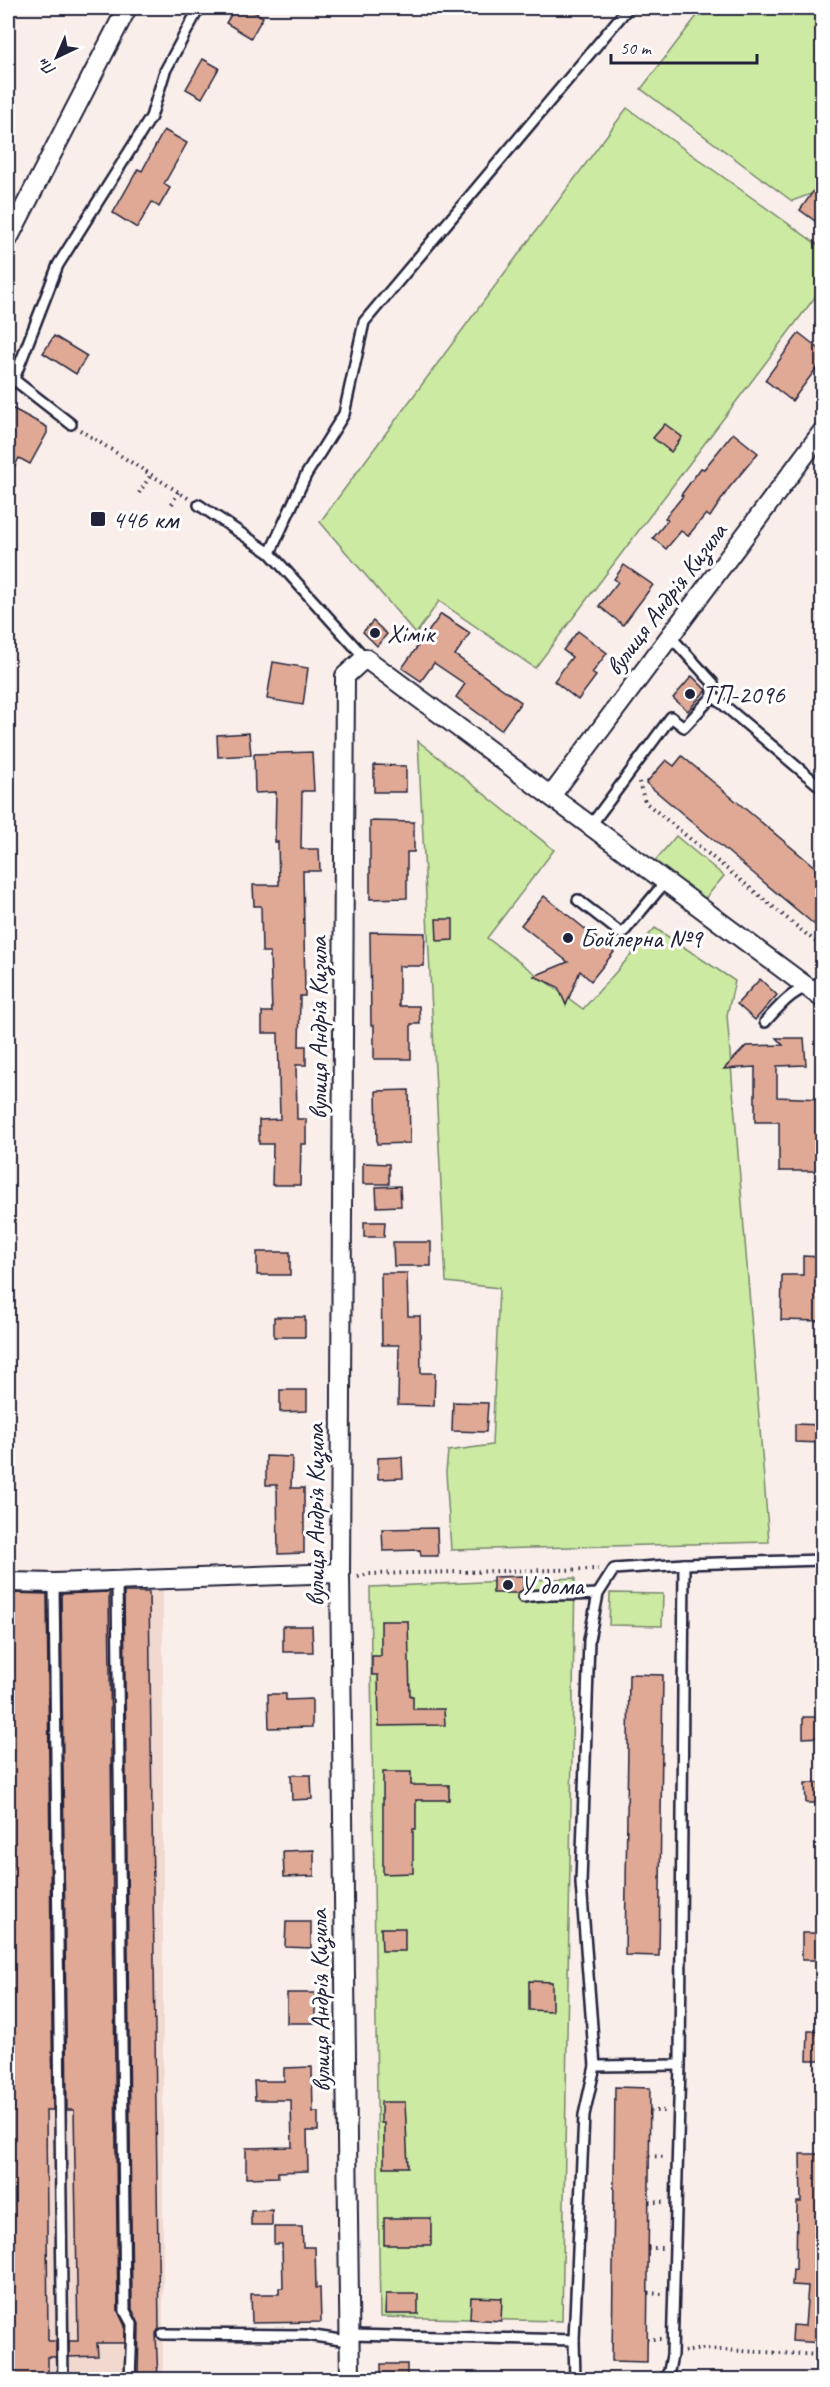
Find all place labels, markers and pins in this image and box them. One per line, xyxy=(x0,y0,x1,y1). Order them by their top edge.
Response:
place label: 446 км xyxy=(112,503,180,536)
marker: 446 км xyxy=(89,510,107,528)
place label: Хімік xyxy=(387,617,436,650)
marker: Хімік xyxy=(368,626,382,640)
place label: ТП-2096 xyxy=(702,678,786,711)
marker: ТП-2096 xyxy=(683,687,697,701)
place label: Бойлерна №9 xyxy=(580,922,704,955)
marker: Бойлерна №9 xyxy=(561,931,575,945)
place label: У дома xyxy=(520,1569,585,1602)
marker: У дома xyxy=(501,1578,515,1592)

